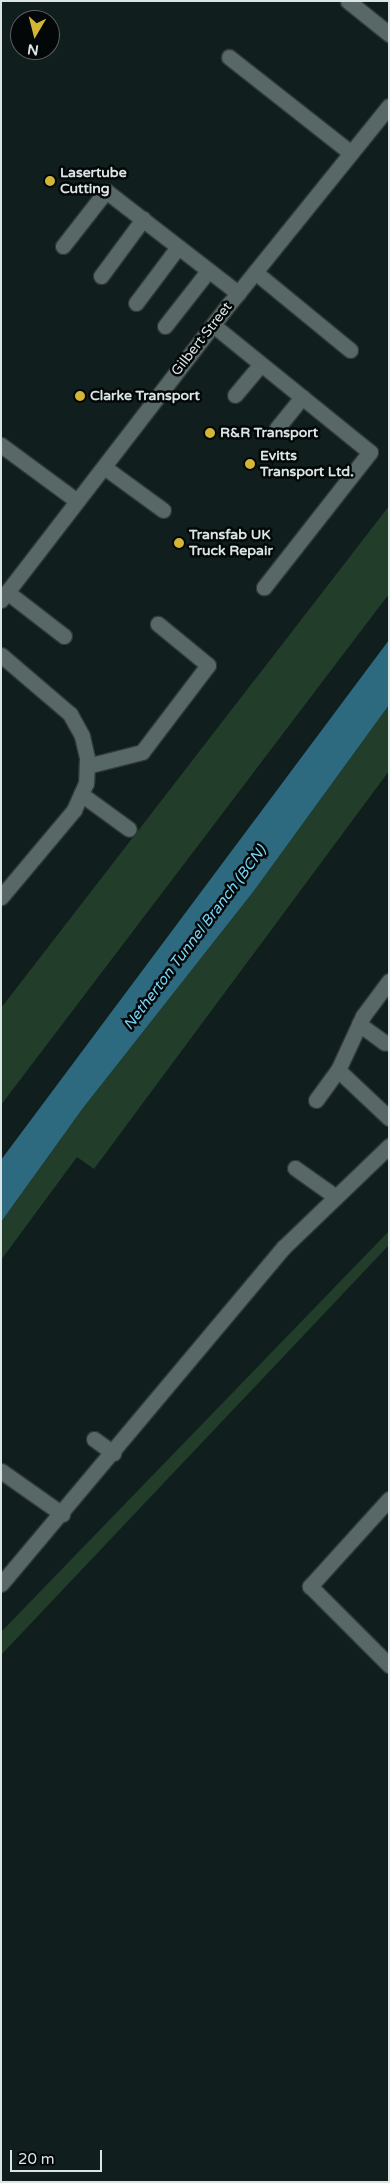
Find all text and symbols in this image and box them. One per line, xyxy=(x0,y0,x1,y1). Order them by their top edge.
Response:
north arrow xyxy=(10,10,60,60)
text: N xyxy=(26,40,40,59)
place label: Lasertube Cutting xyxy=(60,165,127,198)
marker: Lasertube Cutting xyxy=(44,175,56,187)
street label: Gilbert Street xyxy=(168,299,236,379)
place label: Clarke Transport xyxy=(90,388,200,404)
marker: Clarke Transport xyxy=(74,390,86,402)
place label: R&R Transport xyxy=(220,425,318,441)
marker: R&R Transport xyxy=(204,427,216,439)
place label: Evitts Transport Ltd. xyxy=(260,448,354,481)
marker: Evitts Transport Ltd. xyxy=(244,458,256,470)
place label: Transfab UK Truck Repair xyxy=(189,527,273,560)
marker: Transfab UK Truck Repair xyxy=(173,537,185,549)
water label: Netherton Tunnel Branch (BCN) xyxy=(120,842,270,1034)
scale bar xyxy=(12,2140,105,2172)
text: 20 m xyxy=(18,2150,55,2168)

